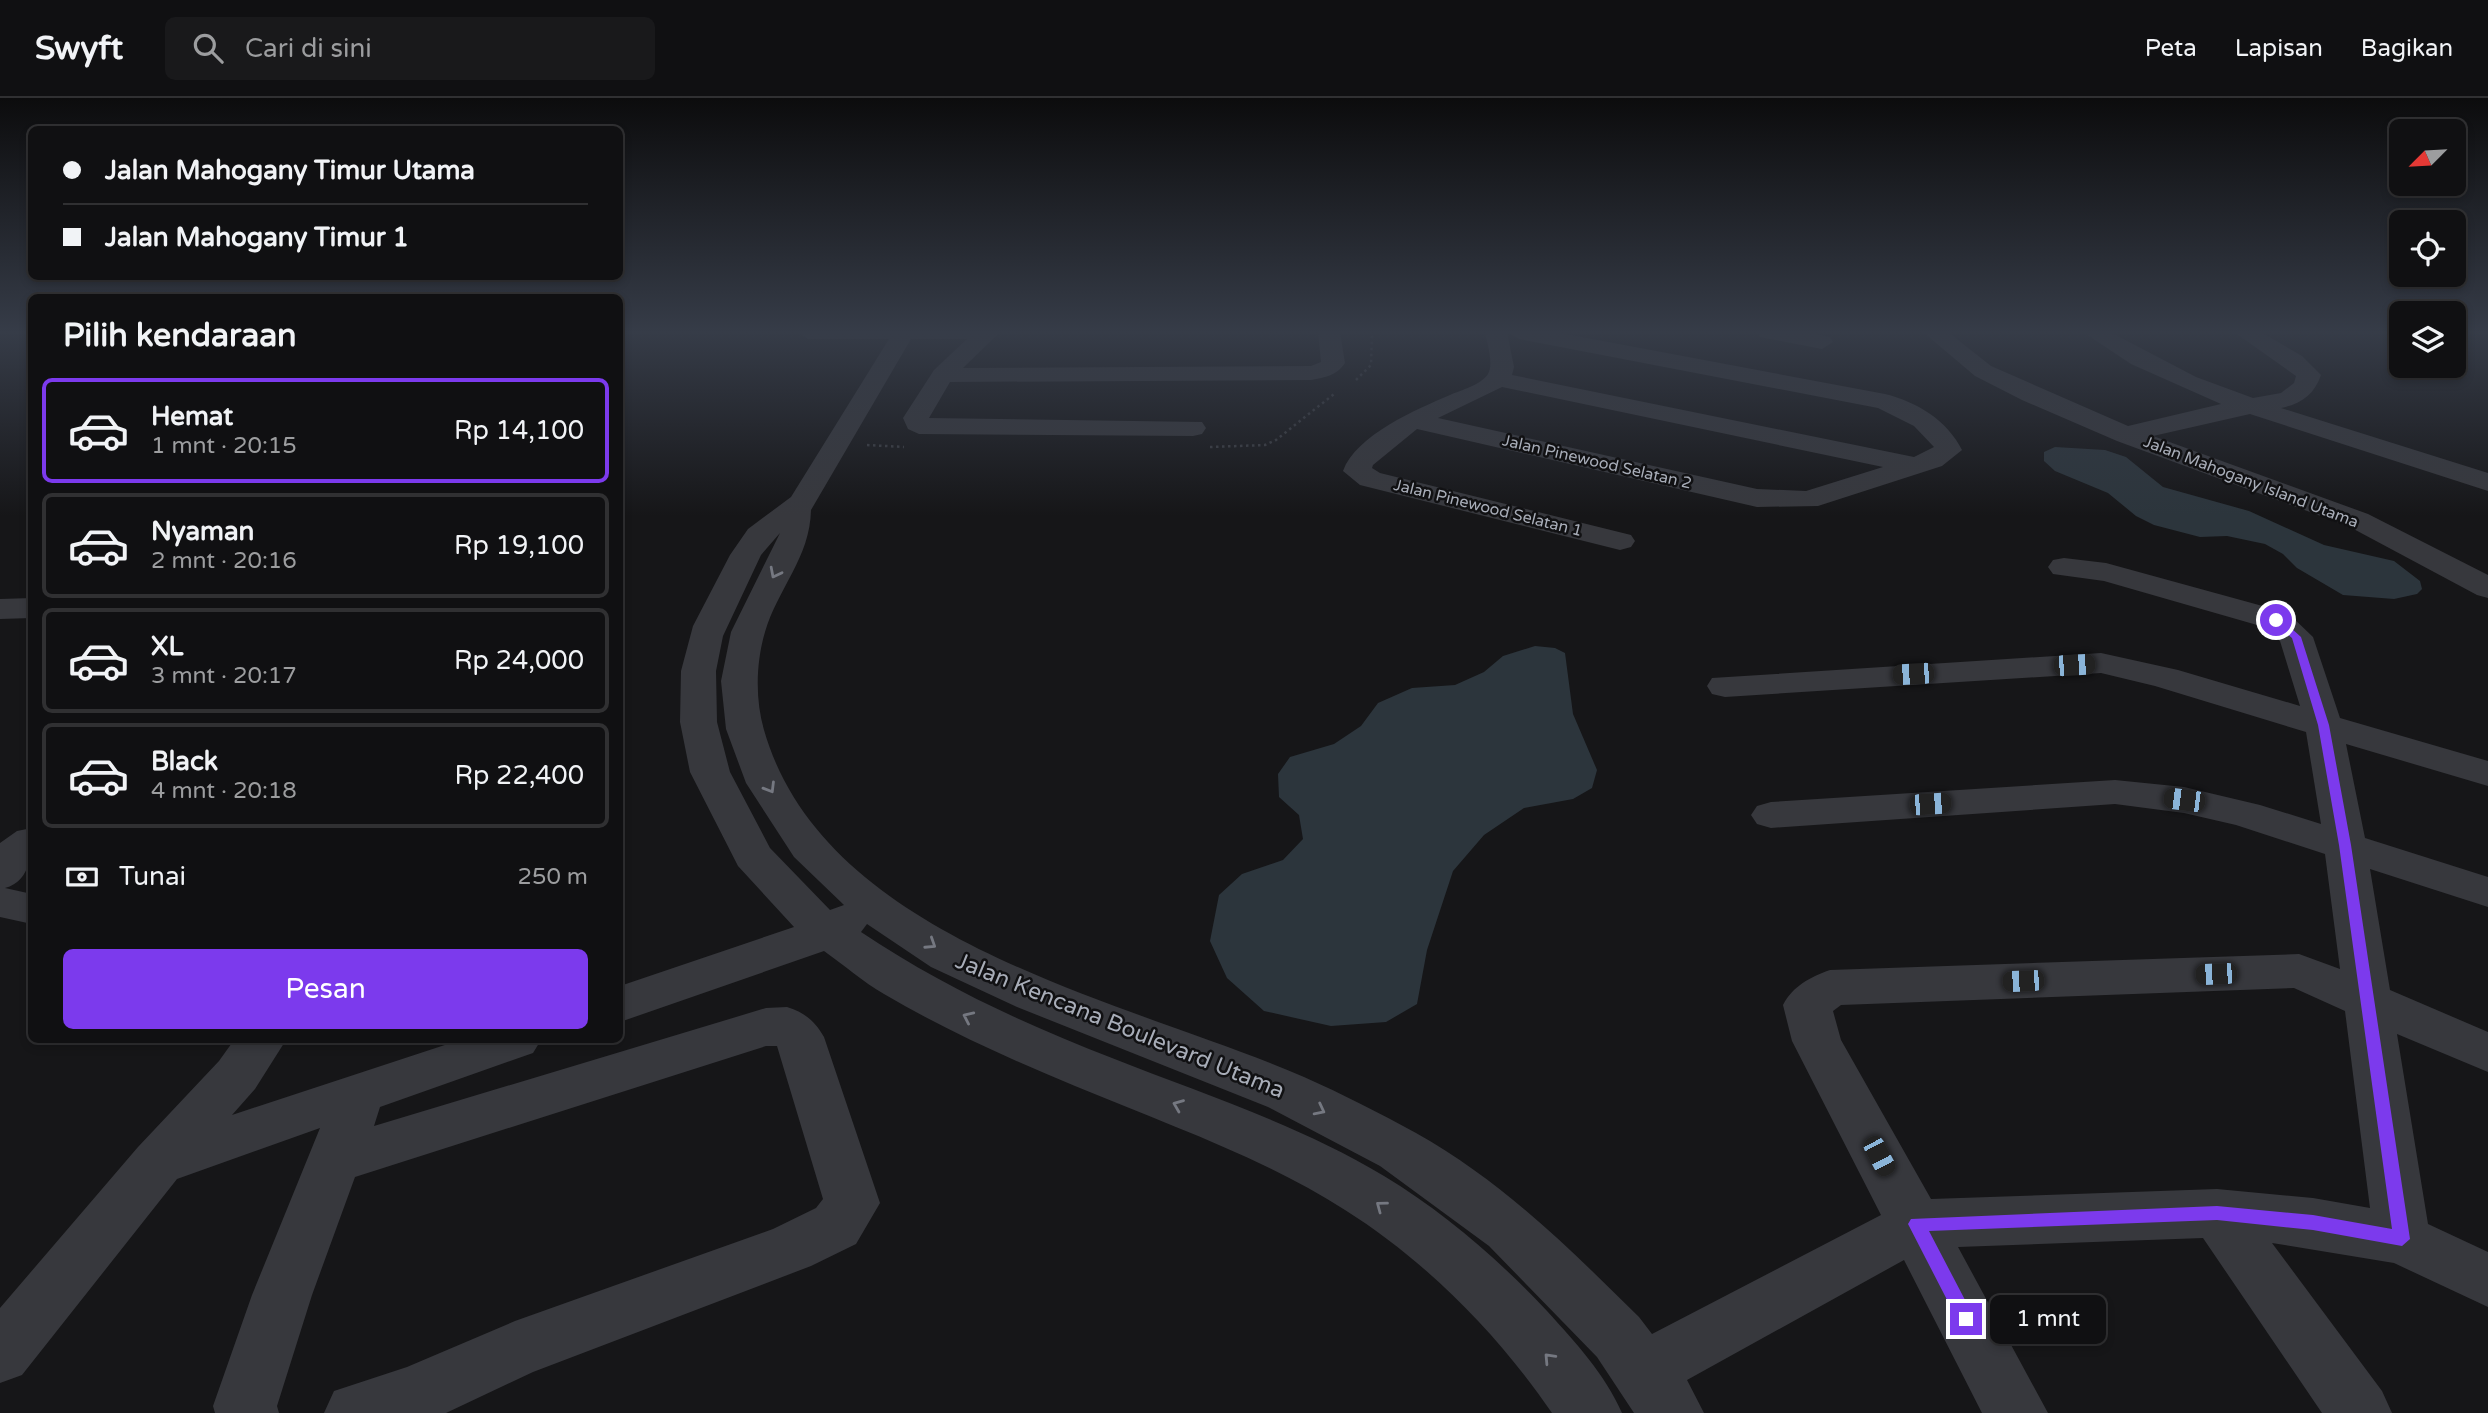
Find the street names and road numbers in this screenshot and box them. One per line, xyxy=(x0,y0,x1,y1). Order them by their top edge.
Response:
street label: Jalan Pinewood Selatan 2 xyxy=(1500,430,1694,494)
street label: Jalan Mahogany Island Utama xyxy=(2141,432,2361,532)
street label: Jalan Pinewood Selatan 1 xyxy=(1392,475,1584,541)
street label: Jalan Kencana Boulevard Utama xyxy=(951,947,1289,1105)

